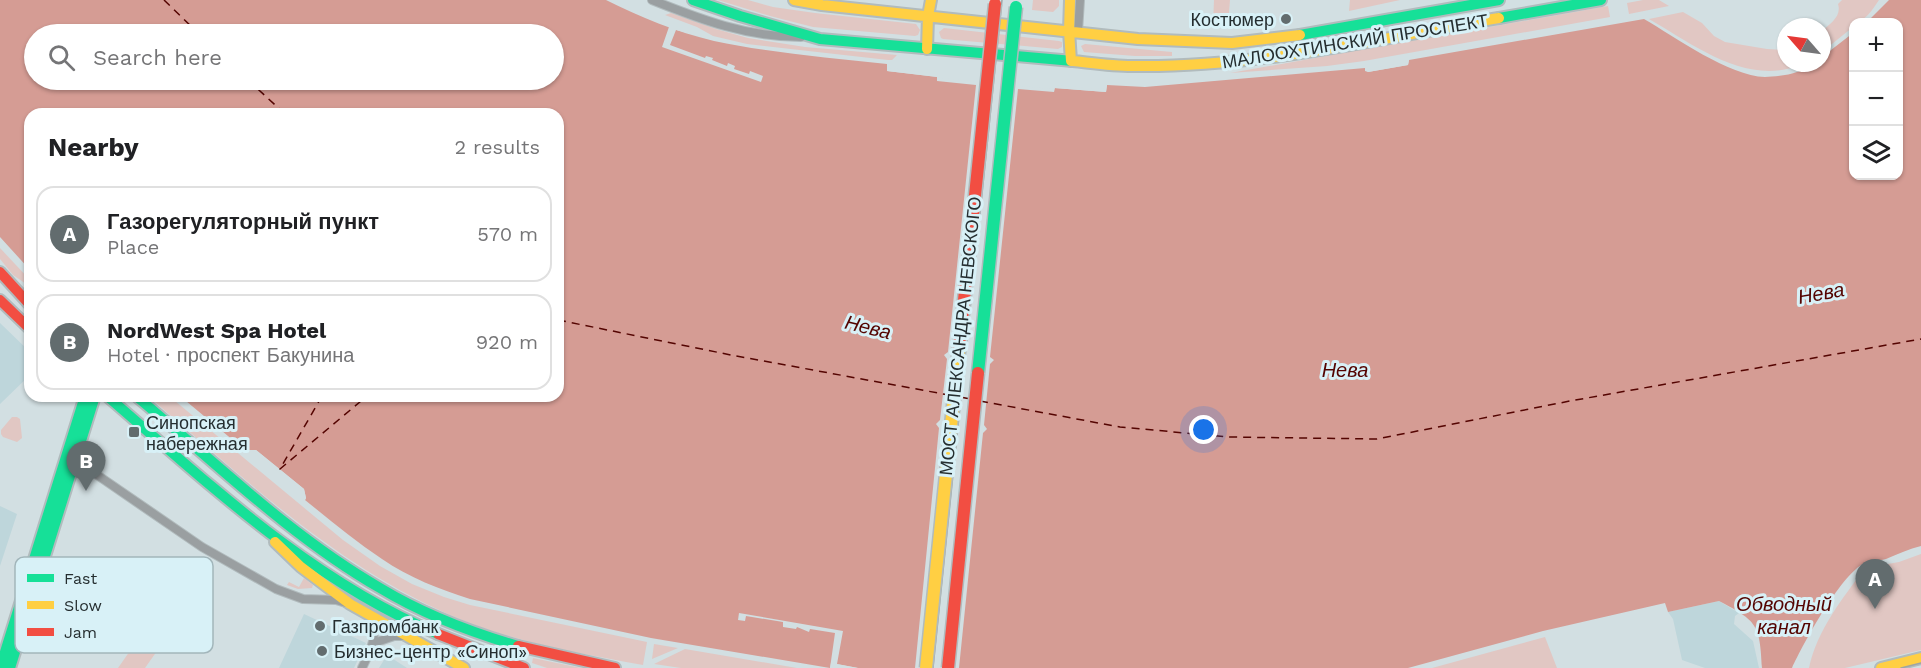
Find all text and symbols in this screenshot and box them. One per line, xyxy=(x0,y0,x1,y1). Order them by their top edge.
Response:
place label: Костюмер xyxy=(1191,9,1274,30)
street label: МАЛООХТИНСКИЙ ПРОСПЕКТ xyxy=(1221,10,1489,72)
marker: Костюмер xyxy=(1279,12,1293,26)
north arrow xyxy=(1777,18,1831,72)
map controls xyxy=(1849,18,1903,180)
button: + xyxy=(1849,18,1903,72)
search box xyxy=(24,24,564,90)
icon: search xyxy=(45,41,78,74)
text: Search here xyxy=(93,45,222,70)
button: − xyxy=(1849,72,1903,126)
button: layers xyxy=(1849,126,1903,180)
text: Nearby xyxy=(48,132,139,162)
text: 2 results xyxy=(455,135,540,159)
street label: МОСТ АЛЕКСАНДРА НЕВСКОГО xyxy=(935,196,985,476)
text: Газорегуляторный пункт xyxy=(107,209,379,234)
text: A xyxy=(63,222,76,246)
text: 570 m xyxy=(477,222,538,246)
text: Place xyxy=(107,235,159,259)
water label: Нева xyxy=(1796,277,1846,309)
water label: Нева xyxy=(842,310,894,344)
text: NordWest Spa Hotel xyxy=(107,318,326,343)
text: B xyxy=(63,330,76,354)
text: 920 m xyxy=(476,330,538,354)
text: Hotel · проспект Бакунина xyxy=(107,343,354,367)
water label: Нева xyxy=(1322,358,1368,382)
place label: Синопская набережная xyxy=(146,412,248,454)
your location xyxy=(1189,415,1218,444)
marker: Синопская набережная xyxy=(127,425,141,439)
pin: B xyxy=(66,442,106,491)
legend xyxy=(15,557,213,653)
pin: A xyxy=(1856,560,1894,609)
text: Fast xyxy=(64,569,97,588)
water label: Обводный канал xyxy=(1736,592,1832,639)
text: Slow xyxy=(64,596,102,615)
place label: Газпромбанк xyxy=(332,616,439,637)
marker: Газпромбанк xyxy=(313,619,327,633)
text: Jam xyxy=(64,623,97,642)
place label: Бизнес-центр «Синоп» xyxy=(334,641,527,662)
marker: Бизнес-центр «Синоп» xyxy=(315,644,329,658)

